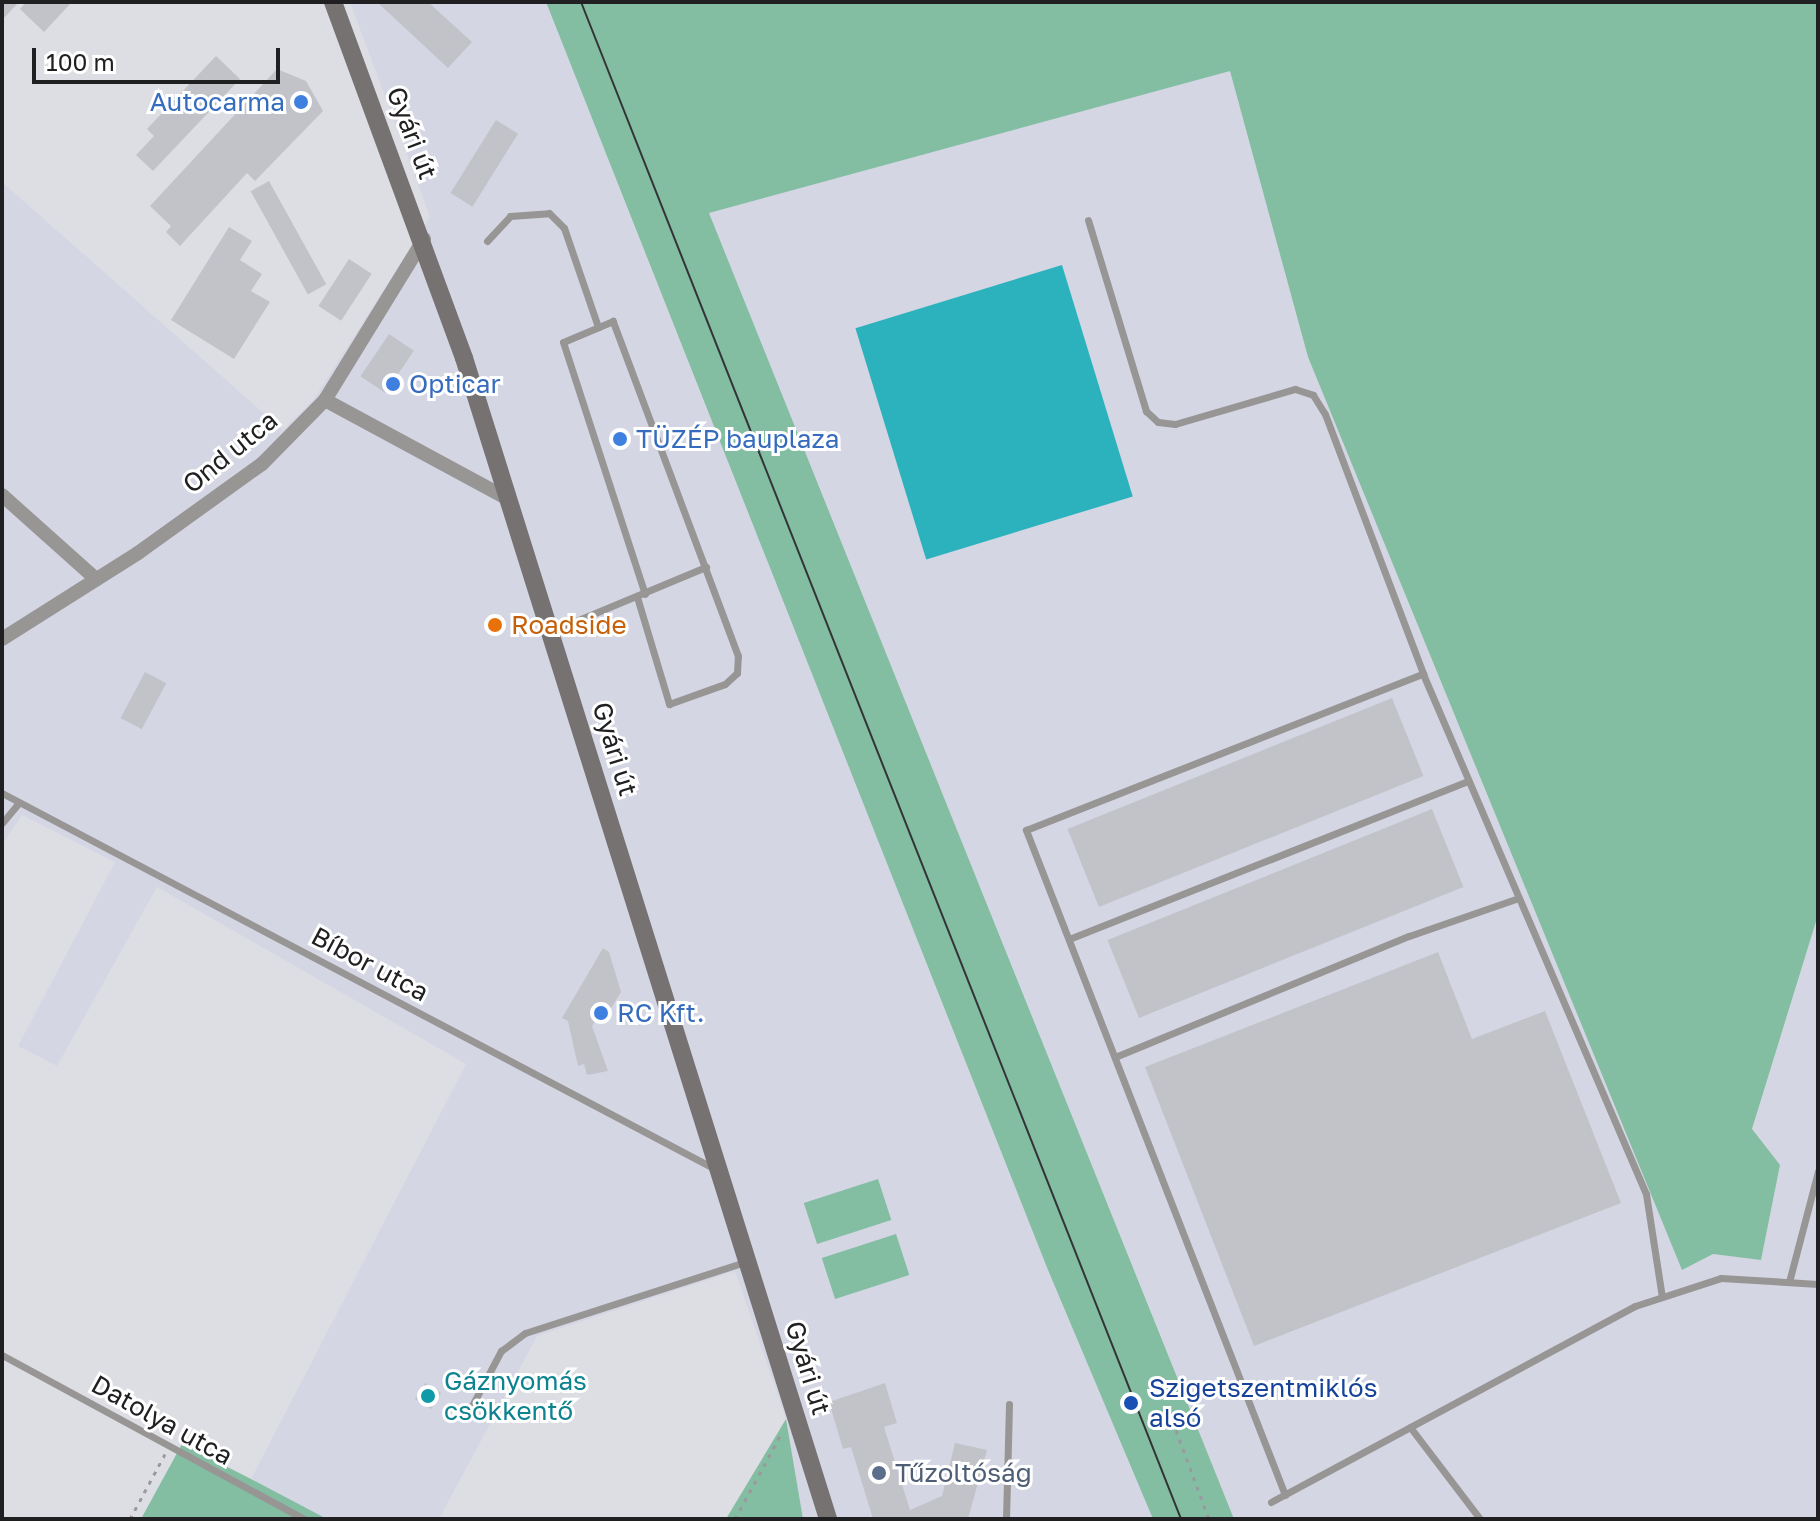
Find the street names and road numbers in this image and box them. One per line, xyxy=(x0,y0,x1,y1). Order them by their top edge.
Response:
street label: Gyári út xyxy=(380,82,444,184)
street label: Ond utca xyxy=(176,404,284,500)
street label: Gyári út xyxy=(586,698,644,800)
street label: Bíbor utca xyxy=(306,920,434,1008)
street label: Gyári út xyxy=(779,1317,837,1419)
street label: Datolya utca xyxy=(86,1368,238,1472)

